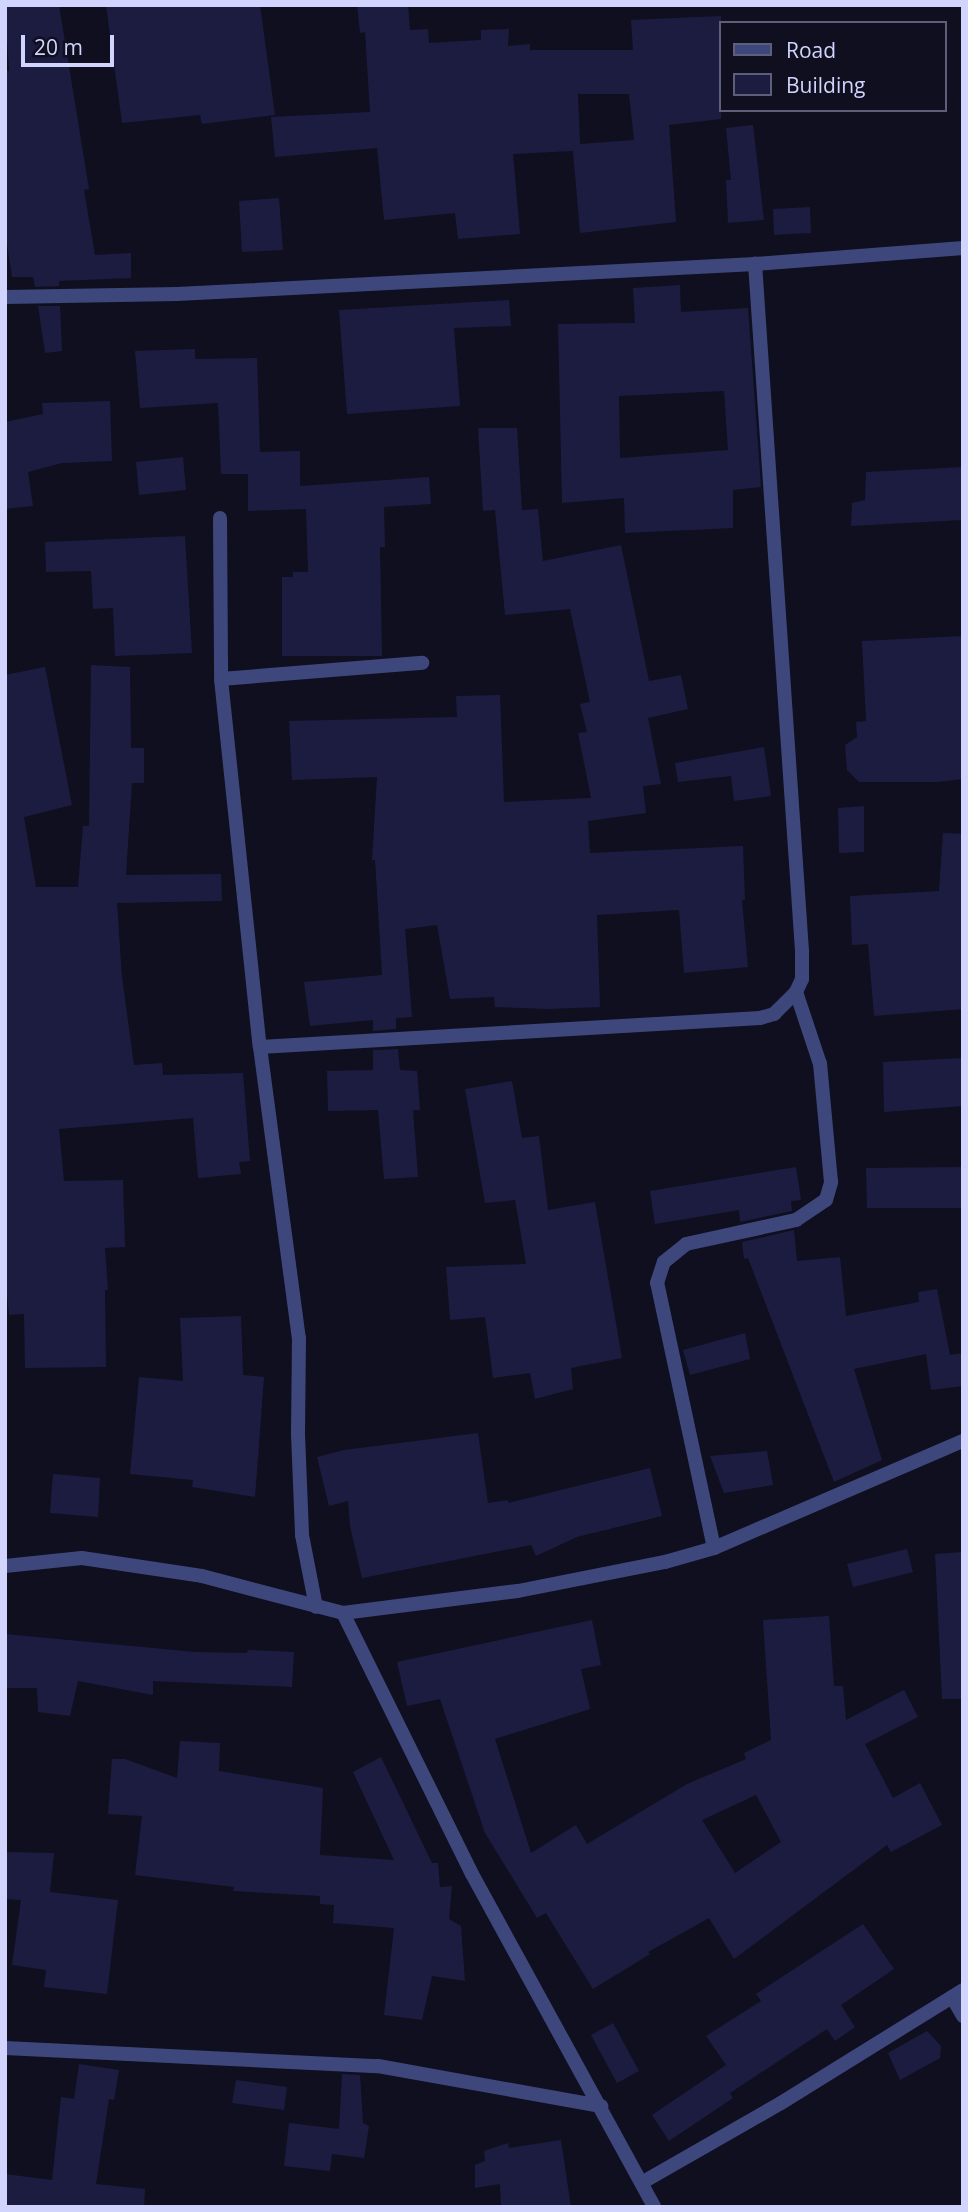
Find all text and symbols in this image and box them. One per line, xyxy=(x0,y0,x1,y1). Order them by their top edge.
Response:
scale bar xyxy=(24,21,117,65)
legend xyxy=(720,21,947,112)
text: 20 m xyxy=(34,33,83,61)
text: Road xyxy=(786,36,836,64)
text: Building xyxy=(786,71,865,99)

